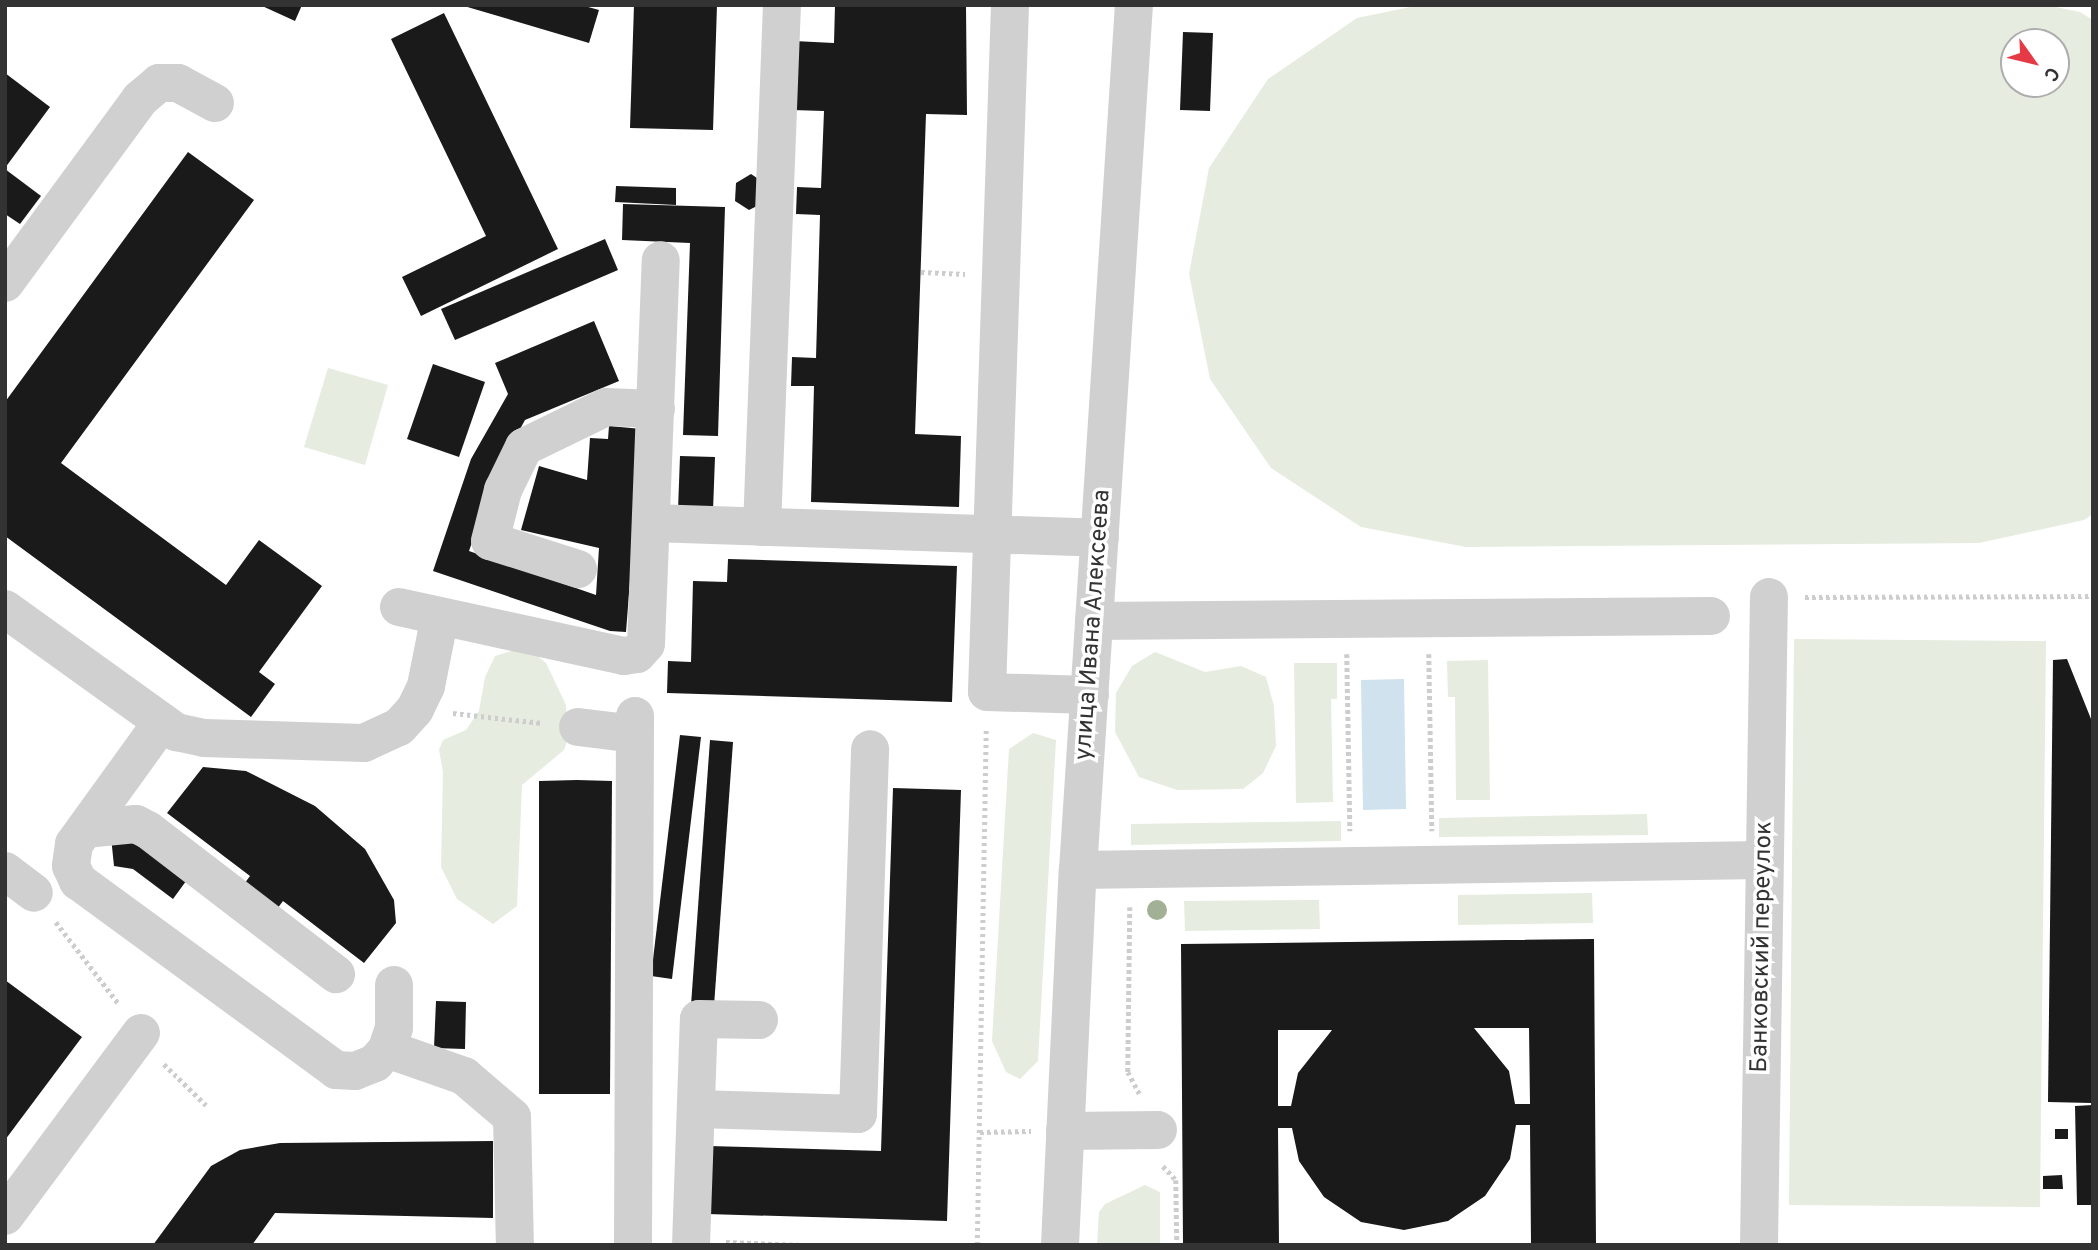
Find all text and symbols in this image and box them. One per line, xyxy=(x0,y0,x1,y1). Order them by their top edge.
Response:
north arrow xyxy=(2000,28,2070,98)
text: С xyxy=(2037,62,2064,85)
street label: улица Ивана Алексеева xyxy=(1070,488,1118,762)
street label: Банковский переулок xyxy=(1746,821,1780,1073)

